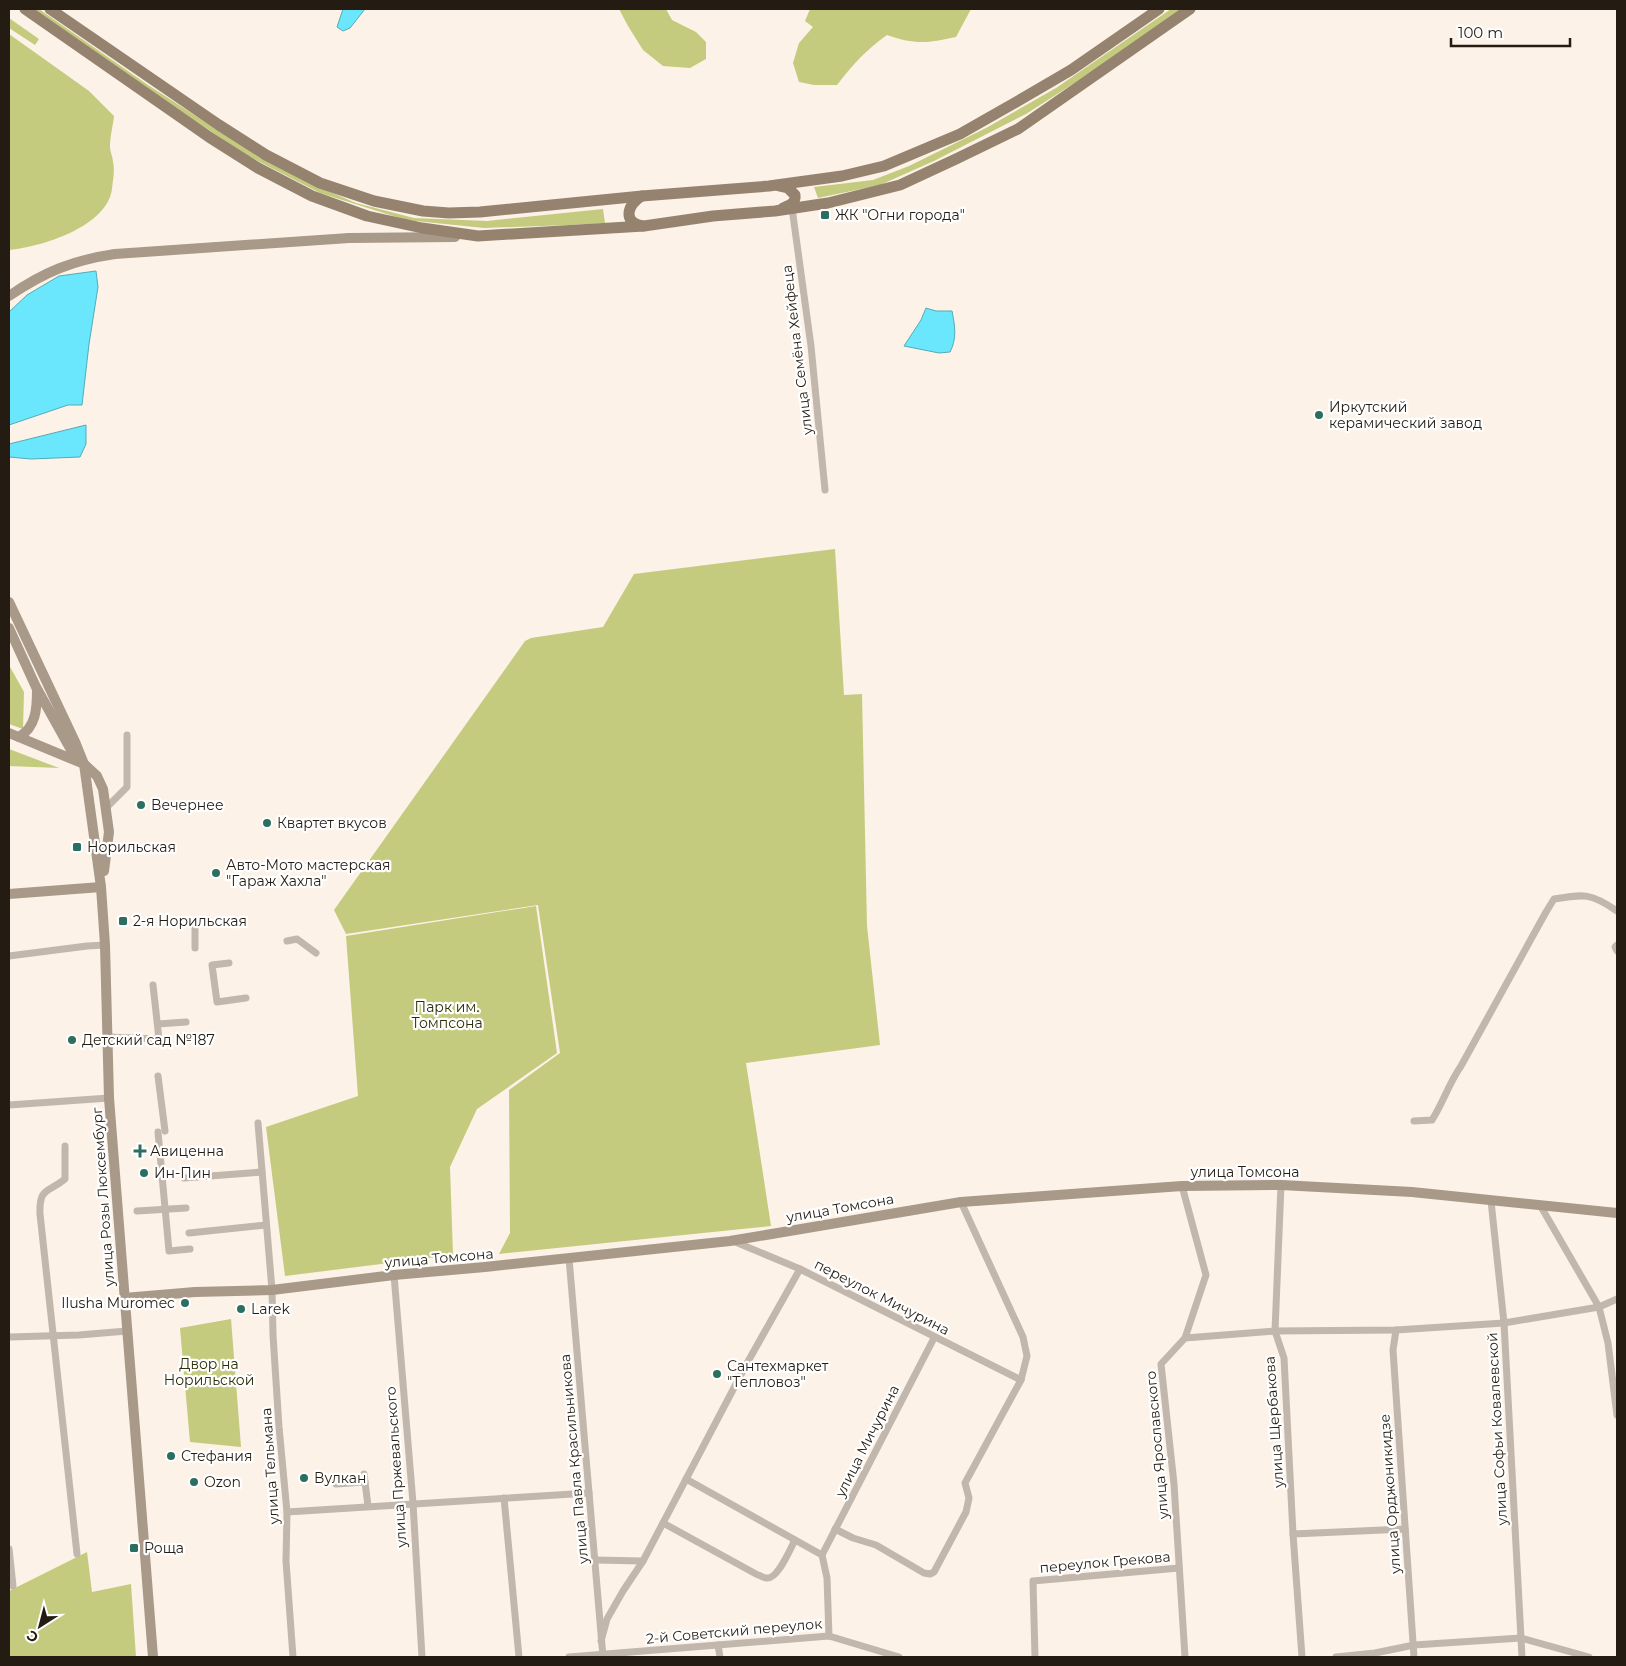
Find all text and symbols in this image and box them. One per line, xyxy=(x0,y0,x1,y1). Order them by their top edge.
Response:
scale bar xyxy=(1451,15,1570,47)
text: 100 m xyxy=(1458,23,1503,42)
place label: ЖК "Огни города" xyxy=(835,206,965,224)
marker: ЖК "Огни города" xyxy=(819,209,831,221)
street label: улица Семёна Хейфеца xyxy=(778,264,816,437)
place label: Иркутский керамический завод xyxy=(1329,398,1482,432)
marker: Иркутский керамический завод xyxy=(1313,409,1325,421)
place label: Вечернее xyxy=(151,796,224,814)
marker: Вечернее xyxy=(135,799,147,811)
place label: Квартет вкусов xyxy=(277,814,387,832)
marker: Квартет вкусов xyxy=(261,817,273,829)
place label: Норильская xyxy=(87,838,176,856)
marker: Норильская xyxy=(71,841,83,853)
place label: Авто-Мото мастерская "Гараж Хахла" xyxy=(226,856,391,890)
marker: Авто-Мото мастерская "Гараж Хахла" xyxy=(210,867,222,879)
place label: 2-я Норильская xyxy=(133,912,247,930)
marker: 2-я Норильская xyxy=(117,915,129,927)
park label: Парк им. Томпсона xyxy=(411,998,483,1032)
place label: Детский сад №187 xyxy=(82,1031,215,1049)
marker: Детский сад №187 xyxy=(66,1034,78,1046)
street label: улица Розы Люксембург xyxy=(88,1106,118,1288)
place label: Авиценна xyxy=(150,1142,224,1160)
marker: Авиценна xyxy=(134,1145,146,1157)
street label: улица Томсона xyxy=(1189,1163,1300,1181)
place label: Ин-Пин xyxy=(154,1164,211,1182)
marker: Ин-Пин xyxy=(138,1167,150,1179)
street label: улица Томсона xyxy=(784,1190,895,1227)
street label: улица Томсона xyxy=(383,1244,494,1272)
street label: переулок Мичурина xyxy=(811,1255,953,1339)
place label: Ilusha Muromec xyxy=(61,1294,175,1312)
marker: Ilusha Muromec xyxy=(179,1297,191,1309)
place label: Larek xyxy=(251,1300,290,1318)
marker: Larek xyxy=(235,1303,247,1315)
street label: улица Софьи Ковалевской xyxy=(1483,1332,1511,1527)
street label: улица Павла Красильникова xyxy=(556,1353,592,1566)
park label: Двор на Норильской xyxy=(164,1355,254,1389)
street label: улица Щербакова xyxy=(1260,1356,1288,1489)
place label: Сантехмаркет "Тепловоз" xyxy=(727,1357,829,1391)
marker: Сантехмаркет "Тепловоз" xyxy=(711,1368,723,1380)
street label: улица Ярославского xyxy=(1142,1370,1173,1521)
street label: улица Мичурина xyxy=(830,1382,903,1501)
street label: улица Пржевальского xyxy=(381,1386,411,1549)
street label: улица Тельмана xyxy=(257,1407,283,1526)
street label: улица Орджоникидзе xyxy=(1375,1413,1405,1576)
place label: Стефания xyxy=(181,1447,252,1465)
marker: Стефания xyxy=(165,1450,177,1462)
place label: Вулкан xyxy=(314,1469,366,1487)
marker: Вулкан xyxy=(298,1472,310,1484)
place label: Ozon xyxy=(204,1473,241,1491)
marker: Ozon xyxy=(188,1476,200,1488)
place label: Роща xyxy=(144,1539,184,1557)
marker: Роща xyxy=(128,1542,140,1554)
street label: переулок Грекова xyxy=(1039,1547,1171,1577)
north arrow xyxy=(15,1601,65,1651)
street label: 2-й Советский переулок xyxy=(645,1614,823,1648)
text: С xyxy=(23,1626,42,1647)

